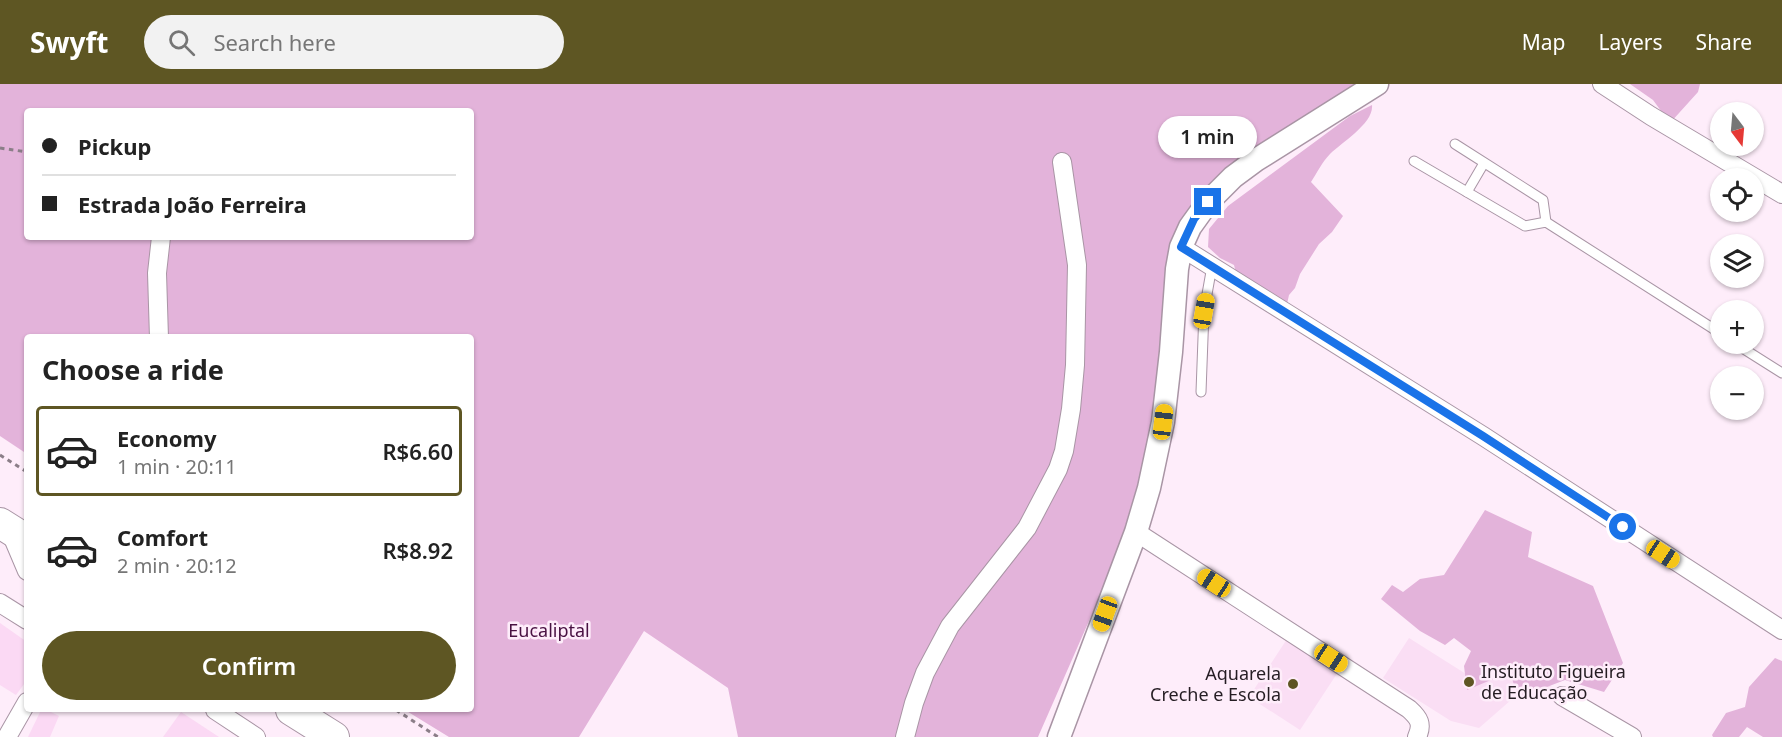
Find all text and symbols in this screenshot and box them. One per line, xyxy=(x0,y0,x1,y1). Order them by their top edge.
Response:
search box xyxy=(144,15,564,69)
text: Swyft xyxy=(30,23,108,61)
icon: search xyxy=(165,26,198,59)
text: Search here xyxy=(213,27,336,57)
text: Map xyxy=(1522,28,1566,56)
text: Layers xyxy=(1599,28,1663,56)
text: Share xyxy=(1696,28,1752,56)
north arrow xyxy=(1710,102,1764,156)
map controls xyxy=(1710,102,1764,420)
callout: 1 min xyxy=(1158,115,1258,157)
text: 1 min xyxy=(1180,123,1235,150)
text: Pickup xyxy=(78,131,151,161)
button: locate xyxy=(1710,168,1764,222)
route end xyxy=(1194,188,1221,215)
text: Estrada João Ferreira xyxy=(78,189,307,219)
button: layers xyxy=(1710,234,1764,288)
car xyxy=(1192,292,1216,330)
button: + xyxy=(1710,300,1764,354)
text: Choose a ride xyxy=(42,351,224,388)
button: − xyxy=(1710,366,1764,420)
car xyxy=(1152,403,1174,441)
text: Economy xyxy=(117,423,216,453)
icon: car xyxy=(45,424,99,478)
text: R$6.60 xyxy=(382,436,453,466)
text: 1 min · 20:11 xyxy=(117,453,237,480)
route start xyxy=(1609,513,1636,540)
text: Comfort xyxy=(117,522,208,552)
icon: car xyxy=(45,523,99,577)
text: R$8.92 xyxy=(382,535,453,565)
car xyxy=(1643,537,1683,571)
text: 2 min · 20:12 xyxy=(117,552,237,579)
car xyxy=(1194,566,1234,600)
car xyxy=(1090,594,1120,634)
park label: Eucaliptal xyxy=(508,618,590,642)
button: Confirm xyxy=(42,631,456,700)
car xyxy=(1311,641,1351,675)
place label: Instituto Figueira de Educação xyxy=(1481,659,1626,704)
place label: Aquarela Creche e Escola xyxy=(1150,661,1281,706)
marker: Instituto Figueira de Educação xyxy=(1462,675,1476,689)
marker: Aquarela Creche e Escola xyxy=(1286,677,1300,691)

